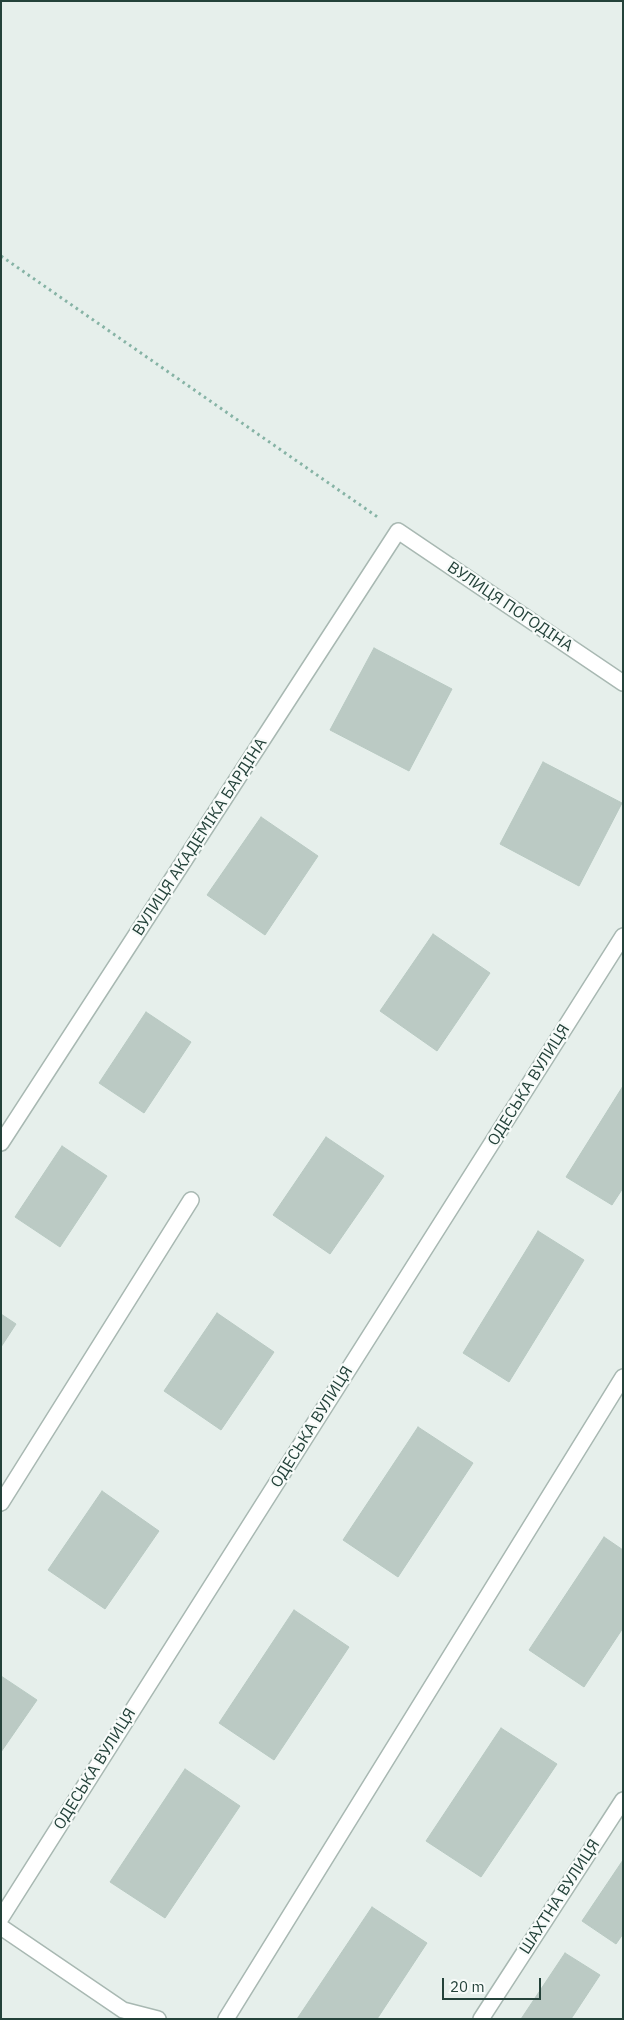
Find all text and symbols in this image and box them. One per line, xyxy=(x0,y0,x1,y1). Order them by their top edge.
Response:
street label: ВУЛИЦЯ ПОГОДІНА xyxy=(444,558,576,656)
street label: ВУЛИЦЯ АКАДЕМІКА БАРДІНА xyxy=(129,734,271,940)
street label: ОДЕСЬКА ВУЛИЦЯ xyxy=(484,1021,574,1149)
street label: ОДЕСЬКА ВУЛИЦЯ xyxy=(267,1363,357,1491)
street label: ОДЕСЬКА ВУЛИЦЯ xyxy=(50,1705,140,1833)
street label: ШАХТНА ВУЛИЦЯ xyxy=(516,1836,604,1958)
scale bar xyxy=(444,1968,543,2000)
text: 20 m xyxy=(450,1977,485,1996)

